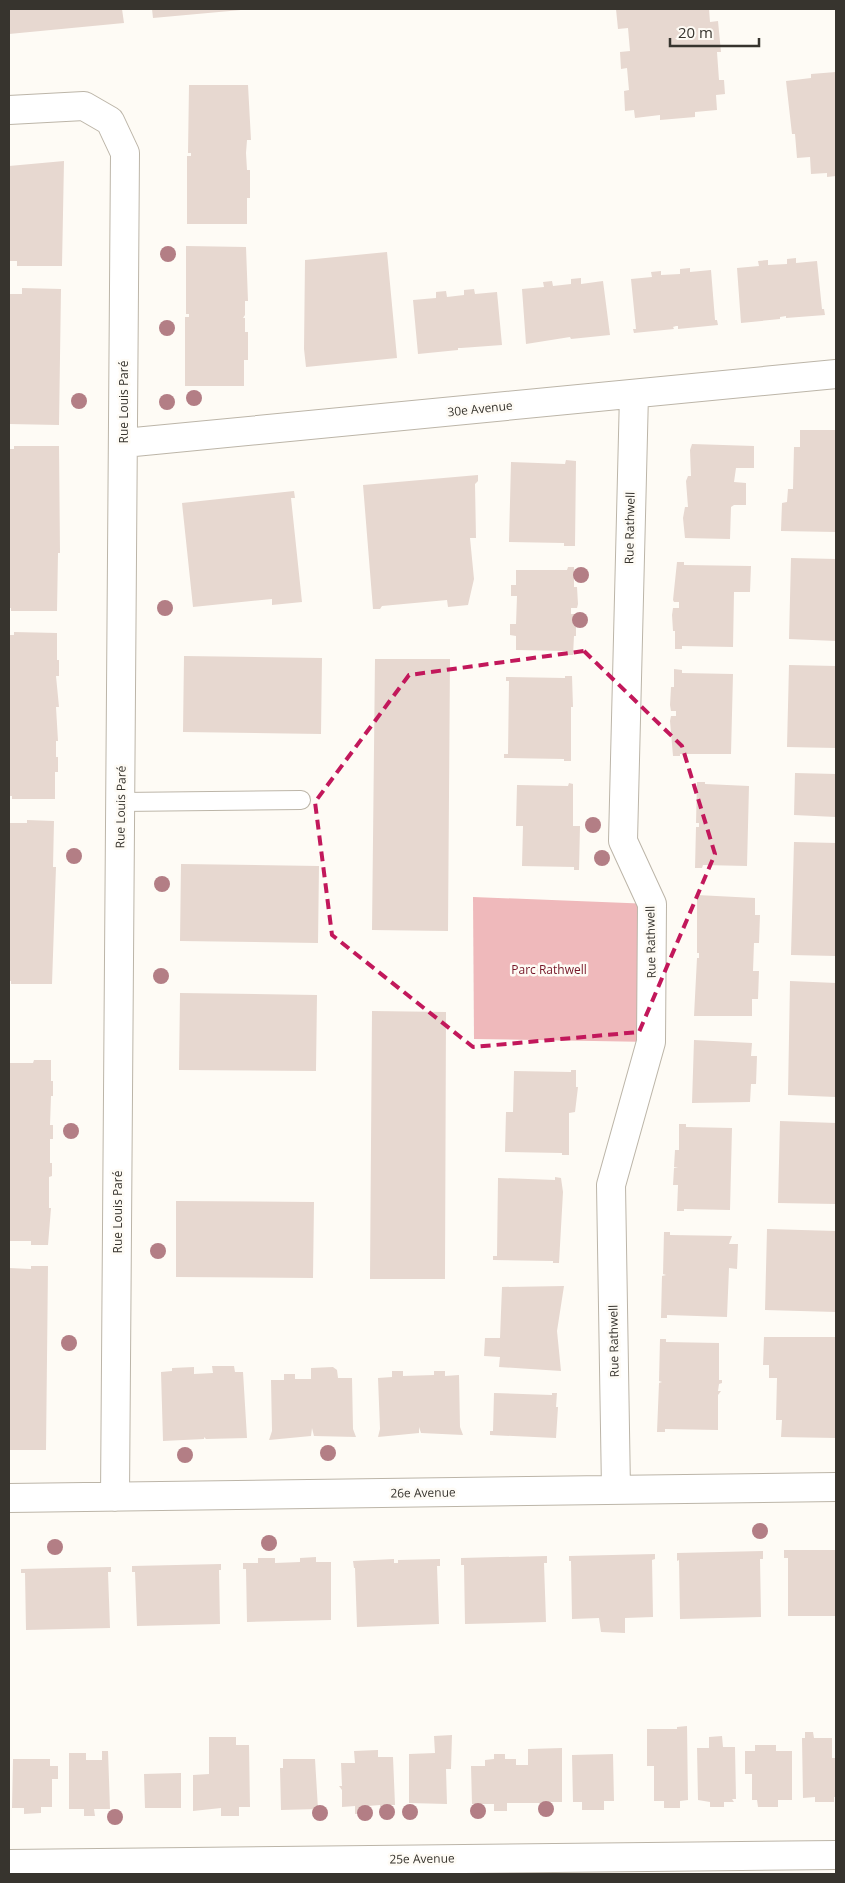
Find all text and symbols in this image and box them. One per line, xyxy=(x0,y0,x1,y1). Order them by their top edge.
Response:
scale bar xyxy=(670,15,759,47)
text: 20 m xyxy=(678,22,713,42)
street label: Rue Louis Paré xyxy=(115,360,132,443)
street label: 30e Avenue xyxy=(447,397,514,420)
street label: Rue Rathwell xyxy=(620,492,639,564)
street label: Rue Louis Paré xyxy=(111,765,130,849)
street label: Rue Rathwell xyxy=(641,906,660,978)
park label: Parc Rathwell xyxy=(511,961,587,978)
street label: Rue Louis Paré xyxy=(109,1170,126,1253)
street label: Rue Rathwell xyxy=(604,1305,623,1377)
street label: 26e Avenue xyxy=(390,1483,456,1502)
street label: 25e Avenue xyxy=(389,1849,455,1868)

